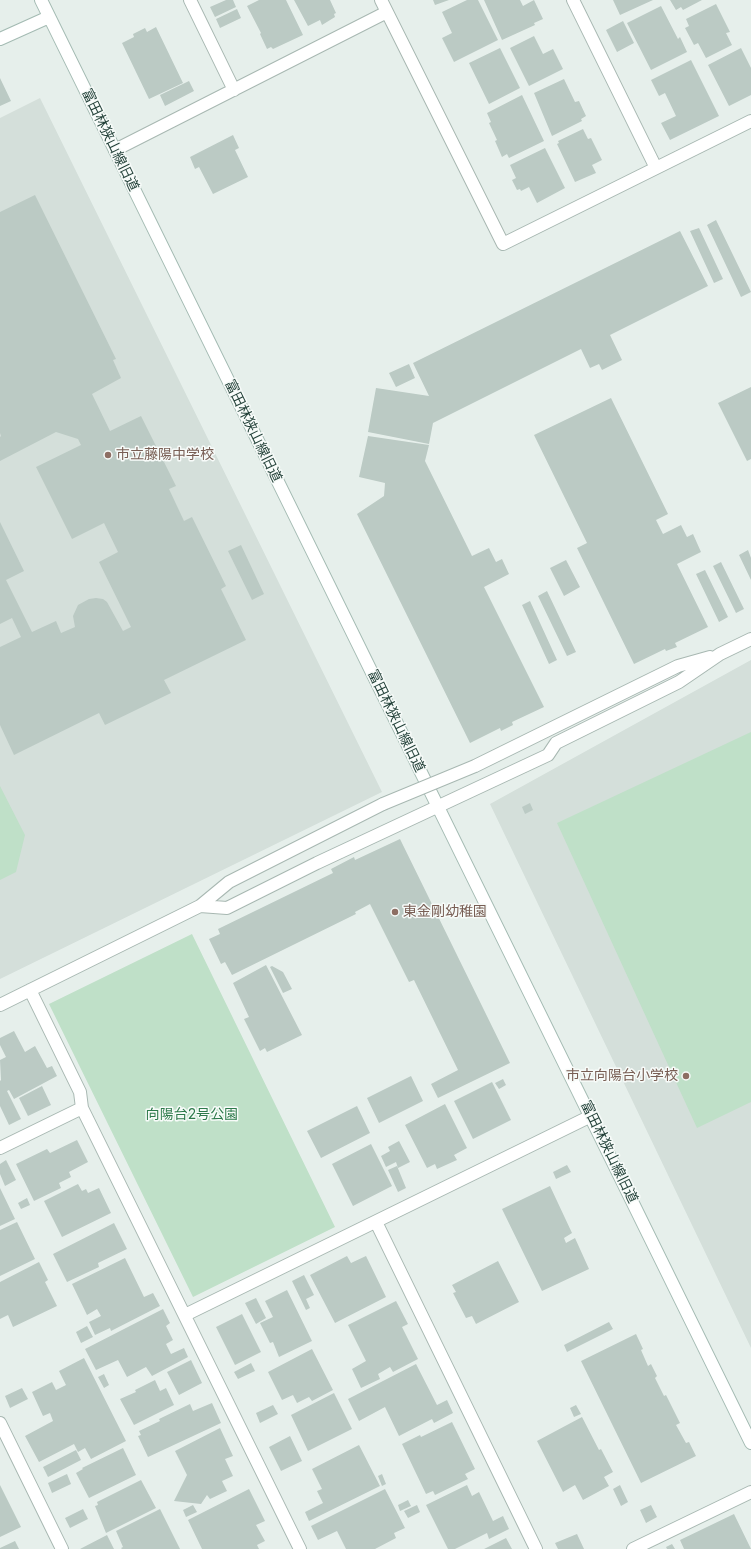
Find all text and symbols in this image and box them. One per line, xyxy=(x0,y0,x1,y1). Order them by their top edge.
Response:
street label: 富田林狭山線旧道 xyxy=(78,86,142,194)
street label: 富田林狭山線旧道 xyxy=(221,377,285,485)
place label: 市立藤陽中学校 xyxy=(116,447,214,463)
marker: 市立藤陽中学校 xyxy=(103,450,113,460)
street label: 富田林狭山線旧道 xyxy=(364,667,428,775)
place label: 東金剛幼稚園 xyxy=(403,904,487,920)
marker: 東金剛幼稚園 xyxy=(390,907,400,917)
place label: 市立向陽台小学校 xyxy=(566,1068,678,1084)
marker: 市立向陽台小学校 xyxy=(681,1071,691,1081)
street label: 富田林狭山線旧道 xyxy=(577,1098,641,1206)
park label: 向陽台2号公園 xyxy=(146,1107,238,1123)

